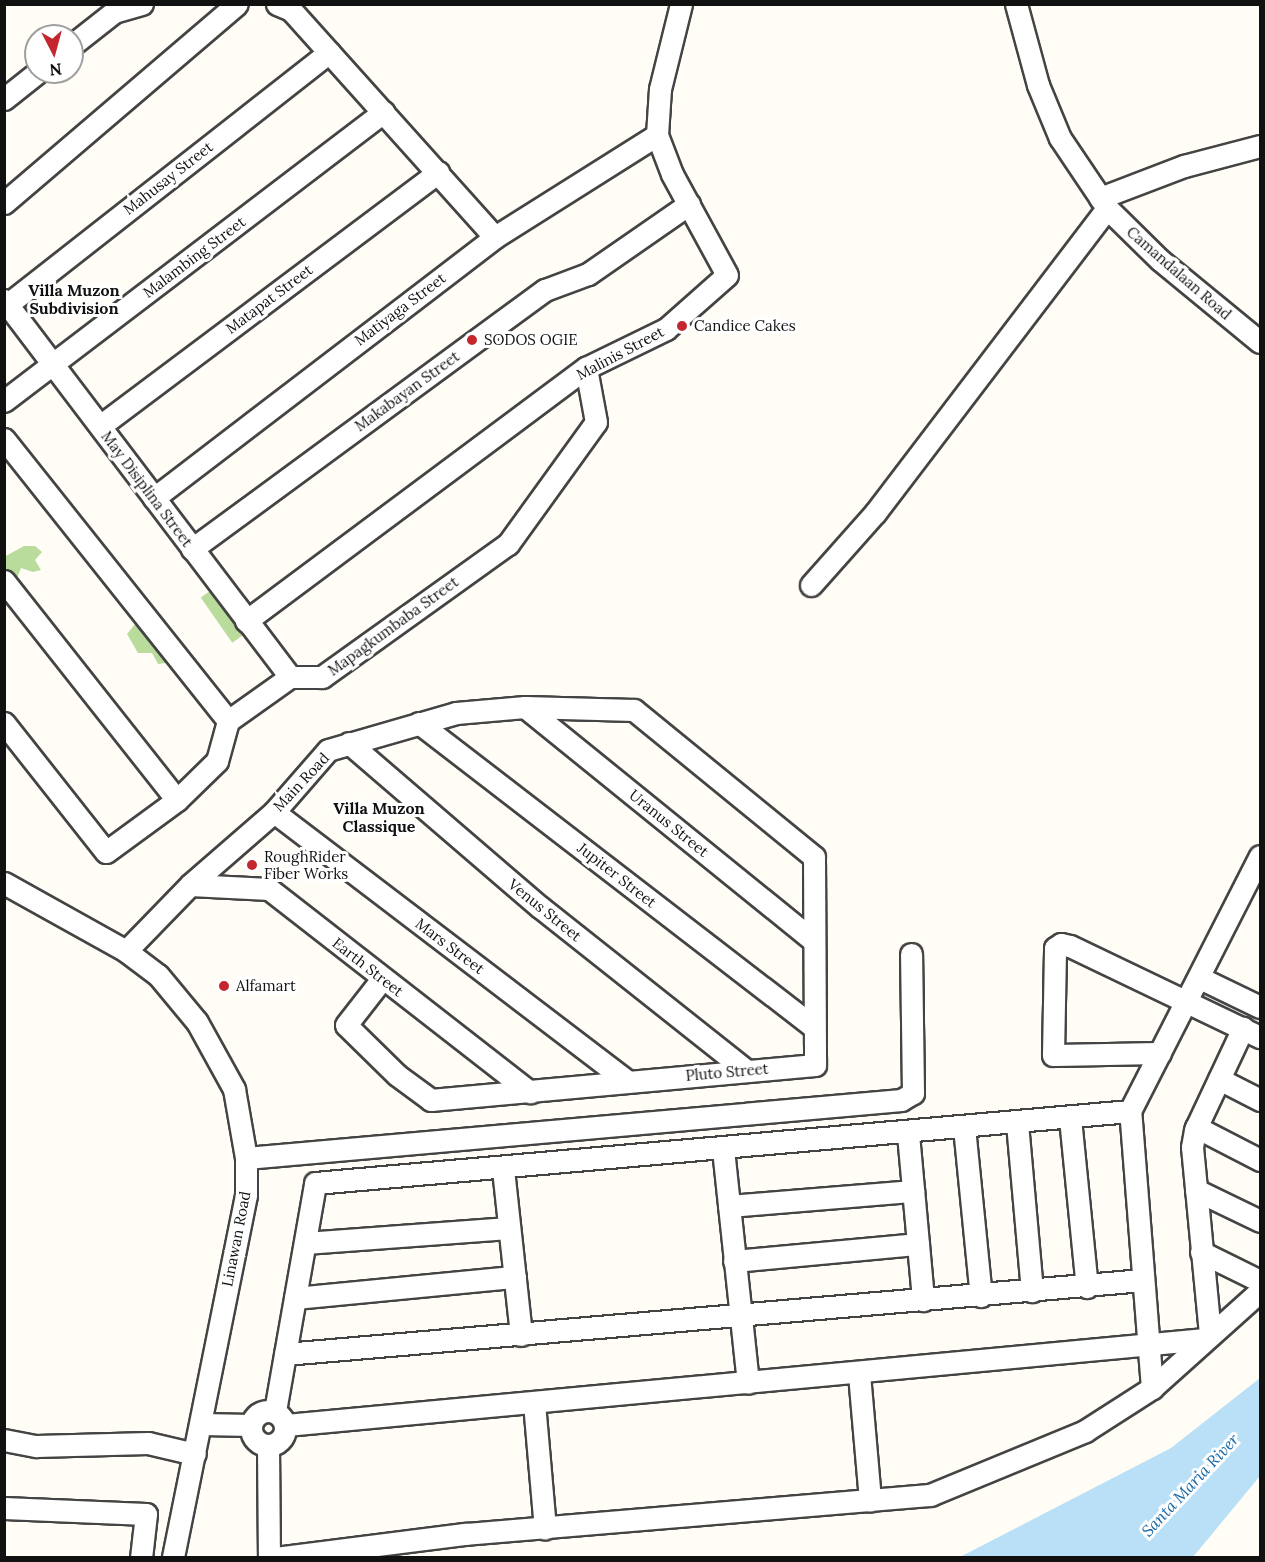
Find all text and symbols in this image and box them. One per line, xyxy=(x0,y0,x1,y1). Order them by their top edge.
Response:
north arrow xyxy=(24,24,84,84)
text: N xyxy=(48,59,63,81)
street label: Mahusay Street xyxy=(120,138,216,218)
street label: Malambing Street xyxy=(139,213,249,301)
street label: Camandalaan Road xyxy=(1123,223,1235,323)
street label: Matapat Street xyxy=(222,261,316,337)
street label: Matiyaga Street xyxy=(351,269,449,349)
district label: Villa Muzon Subdivision xyxy=(28,280,120,318)
place label: Candice Cakes xyxy=(694,317,796,335)
marker: Candice Cakes xyxy=(675,319,689,333)
street label: Malinis Street xyxy=(573,322,667,384)
place label: SODOS OGIE xyxy=(484,331,577,349)
marker: SODOS OGIE xyxy=(465,333,479,347)
street label: Makabayan Street xyxy=(351,347,463,435)
street label: May Disiplina Street xyxy=(98,428,196,550)
street label: Mapagkumbaba Street xyxy=(324,573,462,679)
street label: Main Road xyxy=(269,749,333,815)
street label: Uranus Street xyxy=(626,786,712,860)
district label: Villa Muzon Classique xyxy=(333,798,425,836)
street label: Jupiter Street xyxy=(574,839,660,911)
place label: RoughRider Fiber Works xyxy=(264,847,348,882)
marker: RoughRider Fiber Works xyxy=(245,858,259,872)
street label: Venus Street xyxy=(505,875,585,945)
street label: Mars Street xyxy=(412,914,488,978)
street label: Earth Street xyxy=(329,934,407,1000)
place label: Alfamart xyxy=(236,977,296,995)
marker: Alfamart xyxy=(217,979,231,993)
street label: Pluto Street xyxy=(685,1059,769,1085)
street label: Linawan Road xyxy=(218,1190,254,1288)
water label: Santa Maria River xyxy=(1137,1430,1243,1540)

